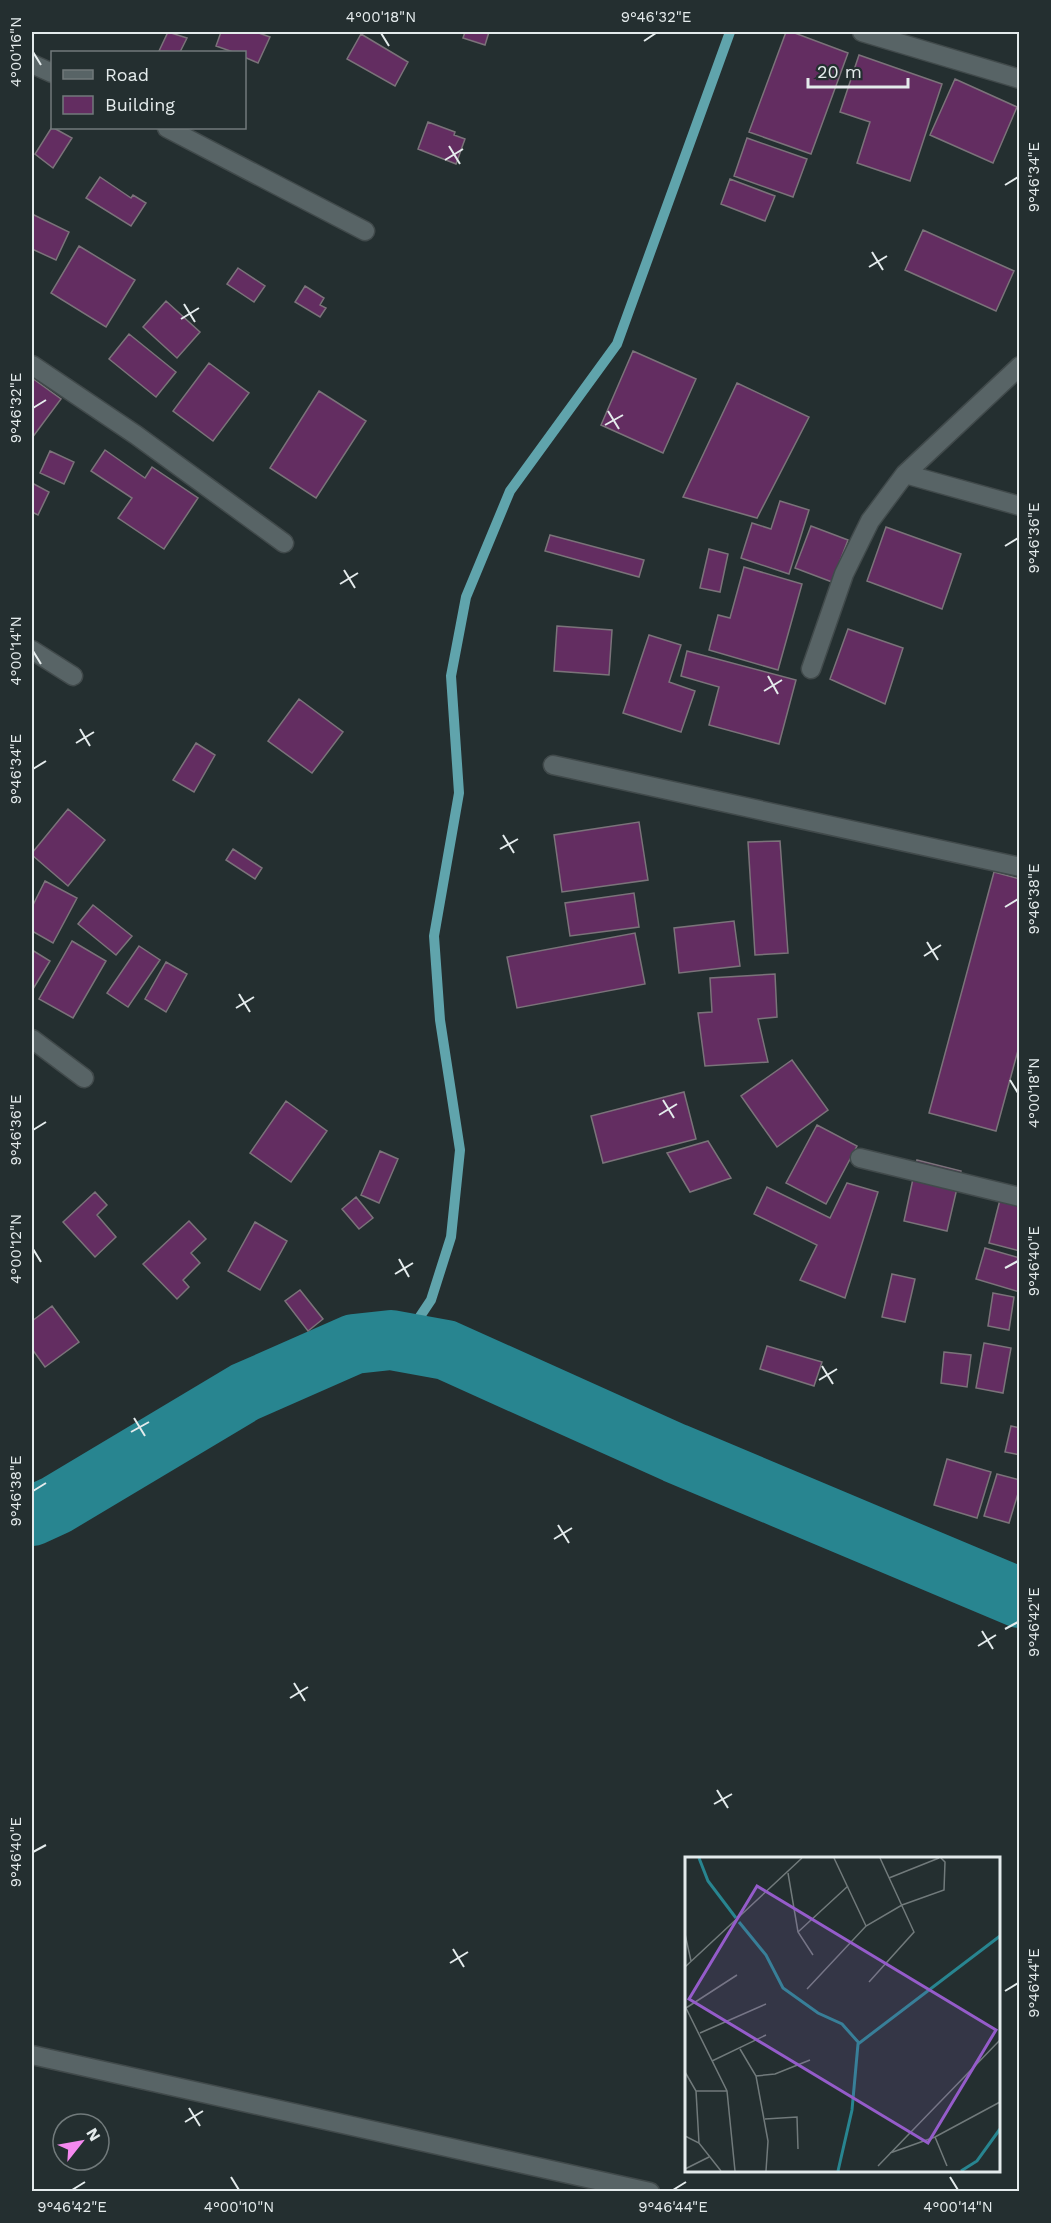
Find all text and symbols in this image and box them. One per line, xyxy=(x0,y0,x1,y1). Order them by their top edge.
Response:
text: 4°00'18"N xyxy=(346,8,416,26)
text: 9°46'32"E xyxy=(621,8,691,26)
text: 4°00'16"N xyxy=(7,17,25,87)
legend xyxy=(51,51,246,129)
scale bar xyxy=(808,51,908,89)
text: 20 m xyxy=(817,61,862,82)
text: Road xyxy=(105,64,149,85)
text: Building xyxy=(105,94,175,115)
text: 9°46'34"E xyxy=(1025,142,1043,212)
text: 9°46'32"E xyxy=(7,373,25,443)
text: 9°46'36"E xyxy=(1025,502,1043,574)
text: 4°00'14"N xyxy=(7,616,25,686)
text: 9°46'34"E xyxy=(7,734,25,804)
text: 9°46'38"E xyxy=(1025,863,1043,935)
text: 4°00'18"N xyxy=(1025,1058,1043,1128)
text: 9°46'36"E xyxy=(7,1094,25,1166)
text: 4°00'12"N xyxy=(7,1214,25,1284)
text: 9°46'40"E xyxy=(1025,1226,1043,1296)
text: 9°46'38"E xyxy=(7,1455,25,1527)
text: 9°46'42"E xyxy=(1025,1587,1043,1657)
text: 9°46'40"E xyxy=(7,1817,25,1887)
inset map xyxy=(685,1857,1000,2172)
text: 9°46'44"E xyxy=(1025,1948,1043,2018)
north arrow xyxy=(51,2112,111,2172)
text: N xyxy=(82,2125,105,2145)
text: 9°46'42"E xyxy=(37,2198,107,2216)
text: 4°00'10"N xyxy=(204,2198,274,2216)
text: 9°46'44"E xyxy=(638,2198,708,2216)
text: 4°00'14"N xyxy=(923,2198,993,2216)

